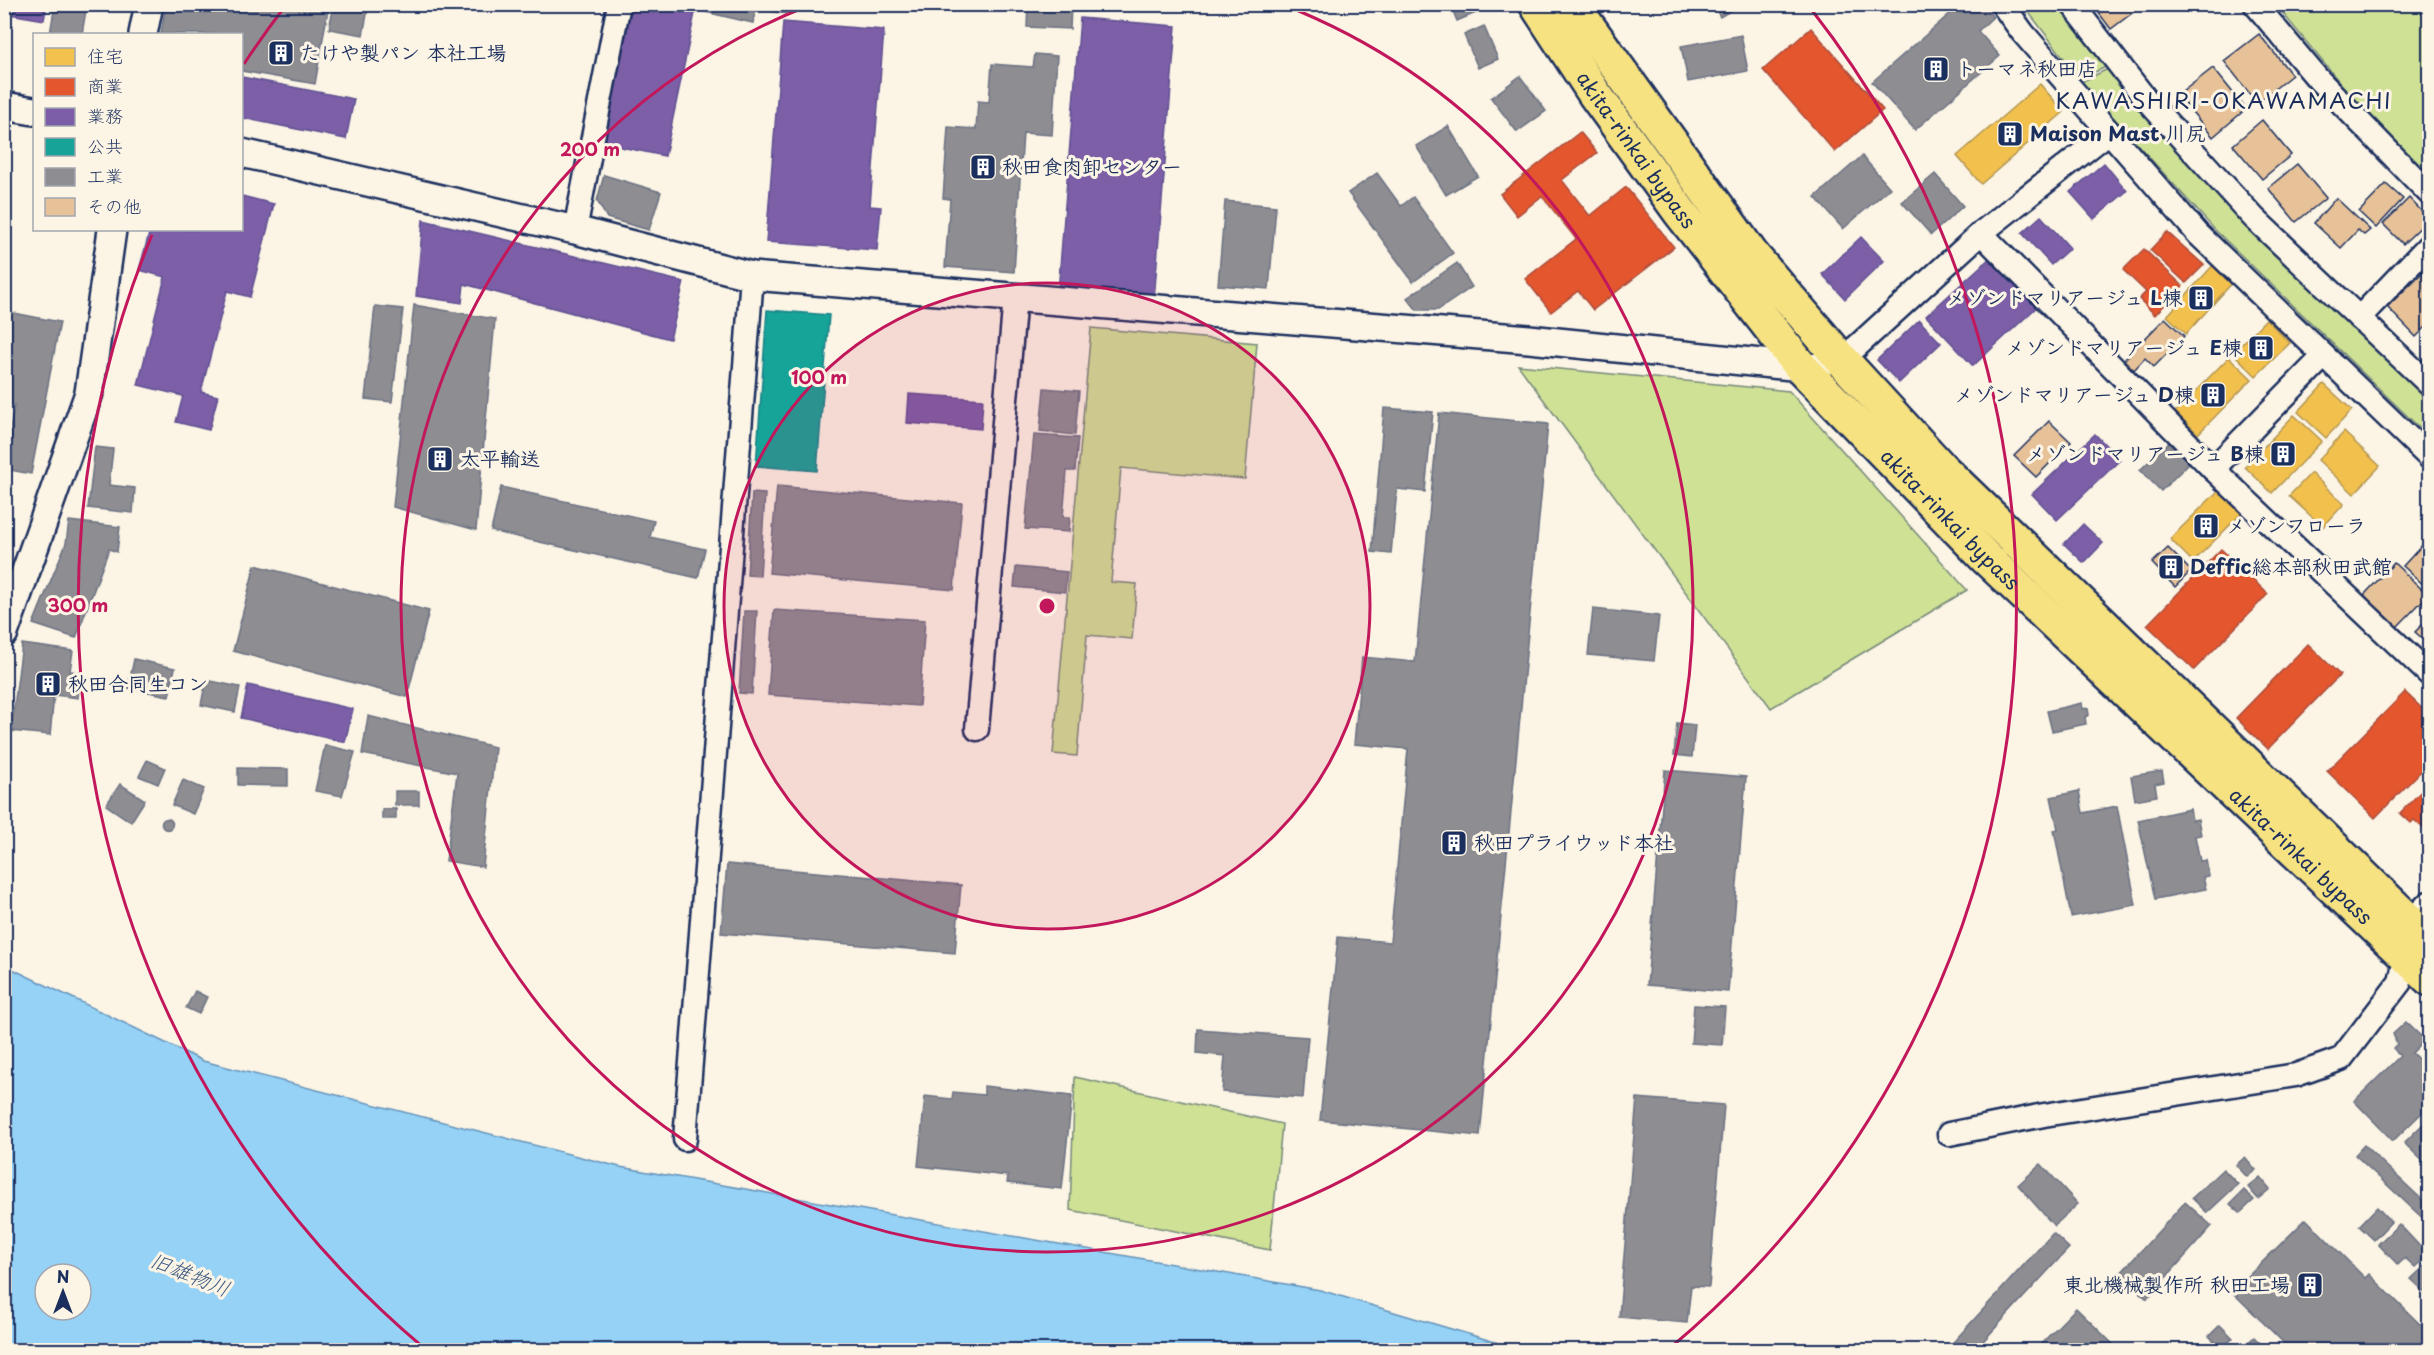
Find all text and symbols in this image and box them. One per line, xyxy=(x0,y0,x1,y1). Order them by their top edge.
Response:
legend xyxy=(33,33,243,231)
place label: たけや製パン 本社工場 xyxy=(300,37,506,67)
building icon: たけや製パン 本社工場 xyxy=(266,38,296,68)
text: 住宅 xyxy=(87,42,123,69)
place label: トーマネ秋田店 xyxy=(1956,53,2097,83)
building icon: トーマネ秋田店 xyxy=(1921,54,1951,84)
street label: akita-rinkai bypass xyxy=(1570,65,1704,235)
text: 商業 xyxy=(87,72,123,99)
district label: KAWASHIRI-OKAWAMACHI xyxy=(2056,83,2392,116)
text: 業務 xyxy=(87,102,123,129)
place label: Maison Mast 川尻 xyxy=(2030,118,2206,148)
building icon: Maison Mast 川尻 xyxy=(1995,119,2025,149)
text: 公共 xyxy=(87,132,123,159)
text: 200 m xyxy=(560,135,620,162)
place label: 秋田食肉卸センター xyxy=(1002,151,1182,181)
building icon: 秋田食肉卸センター xyxy=(968,152,998,182)
text: 工業 xyxy=(87,162,123,189)
text: その他 xyxy=(87,192,141,219)
place label: メゾンドマリアージュ L棟 xyxy=(1946,282,2183,312)
building icon: メゾンドマリアージュ L棟 xyxy=(2186,283,2216,313)
place label: メゾンドマリアージュ E棟 xyxy=(2005,332,2243,362)
building icon: メゾンドマリアージュ E棟 xyxy=(2246,333,2276,363)
text: 100 m xyxy=(791,363,847,390)
place label: メゾンドマリアージュ D棟 xyxy=(1954,379,2195,409)
building icon: メゾンドマリアージュ D棟 xyxy=(2198,380,2228,410)
place label: メゾンドマリアージュ B棟 xyxy=(2026,438,2265,468)
building icon: メゾンドマリアージュ B棟 xyxy=(2268,439,2298,469)
street label: akita-rinkai bypass xyxy=(1874,442,2027,597)
place label: 太平輸送 xyxy=(460,443,540,473)
building icon: 太平輸送 xyxy=(425,444,455,474)
place label: メゾンフローラ xyxy=(2226,510,2366,540)
building icon: メゾンフローラ xyxy=(2191,511,2221,541)
place label: Deffic総本部秋田武館 xyxy=(2190,551,2392,581)
building icon: Deffic総本部秋田武館 xyxy=(2156,552,2186,582)
text: 300 m xyxy=(48,591,108,618)
centre of rings xyxy=(1037,596,1057,616)
place label: 秋田合同生コン xyxy=(68,668,208,698)
building icon: 秋田合同生コン xyxy=(33,669,63,699)
street label: akita-rinkai bypass xyxy=(2223,780,2380,931)
place label: 秋田プライウッド本社 xyxy=(1474,827,1674,857)
building icon: 秋田プライウッド本社 xyxy=(1439,828,1469,858)
water label: 旧雄物川 xyxy=(146,1243,236,1304)
north arrow xyxy=(33,1262,93,1322)
text: N xyxy=(57,1264,69,1288)
place label: 東北機械製作所 秋田工場 xyxy=(2064,1269,2290,1299)
building icon: 東北機械製作所 秋田工場 xyxy=(2295,1270,2325,1300)

